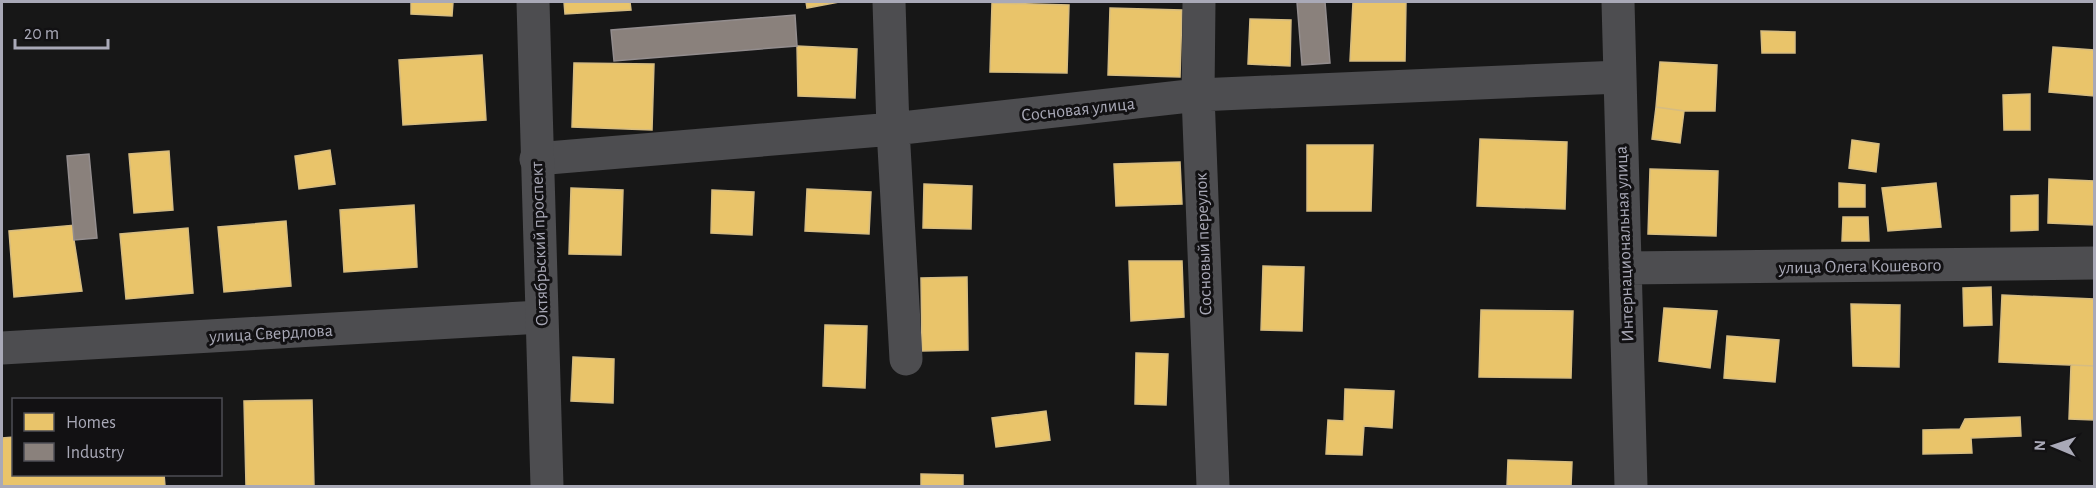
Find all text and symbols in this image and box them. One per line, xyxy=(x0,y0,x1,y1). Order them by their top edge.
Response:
scale bar xyxy=(15,12,108,50)
text: 20 m xyxy=(24,25,59,43)
street label: Сосновая улица xyxy=(1020,95,1136,125)
street label: Интернациональная улица xyxy=(1613,146,1637,342)
street label: Октябрьский проспект xyxy=(527,161,552,326)
street label: Сосновый переулок xyxy=(1192,172,1215,316)
street label: улица Олега Кошевого xyxy=(1777,257,1942,277)
street label: улица Свердлова xyxy=(208,322,333,346)
legend xyxy=(12,398,222,476)
text: Homes xyxy=(66,414,116,432)
north arrow xyxy=(2024,416,2084,476)
text: N xyxy=(2032,440,2048,451)
text: Industry xyxy=(66,444,125,462)

